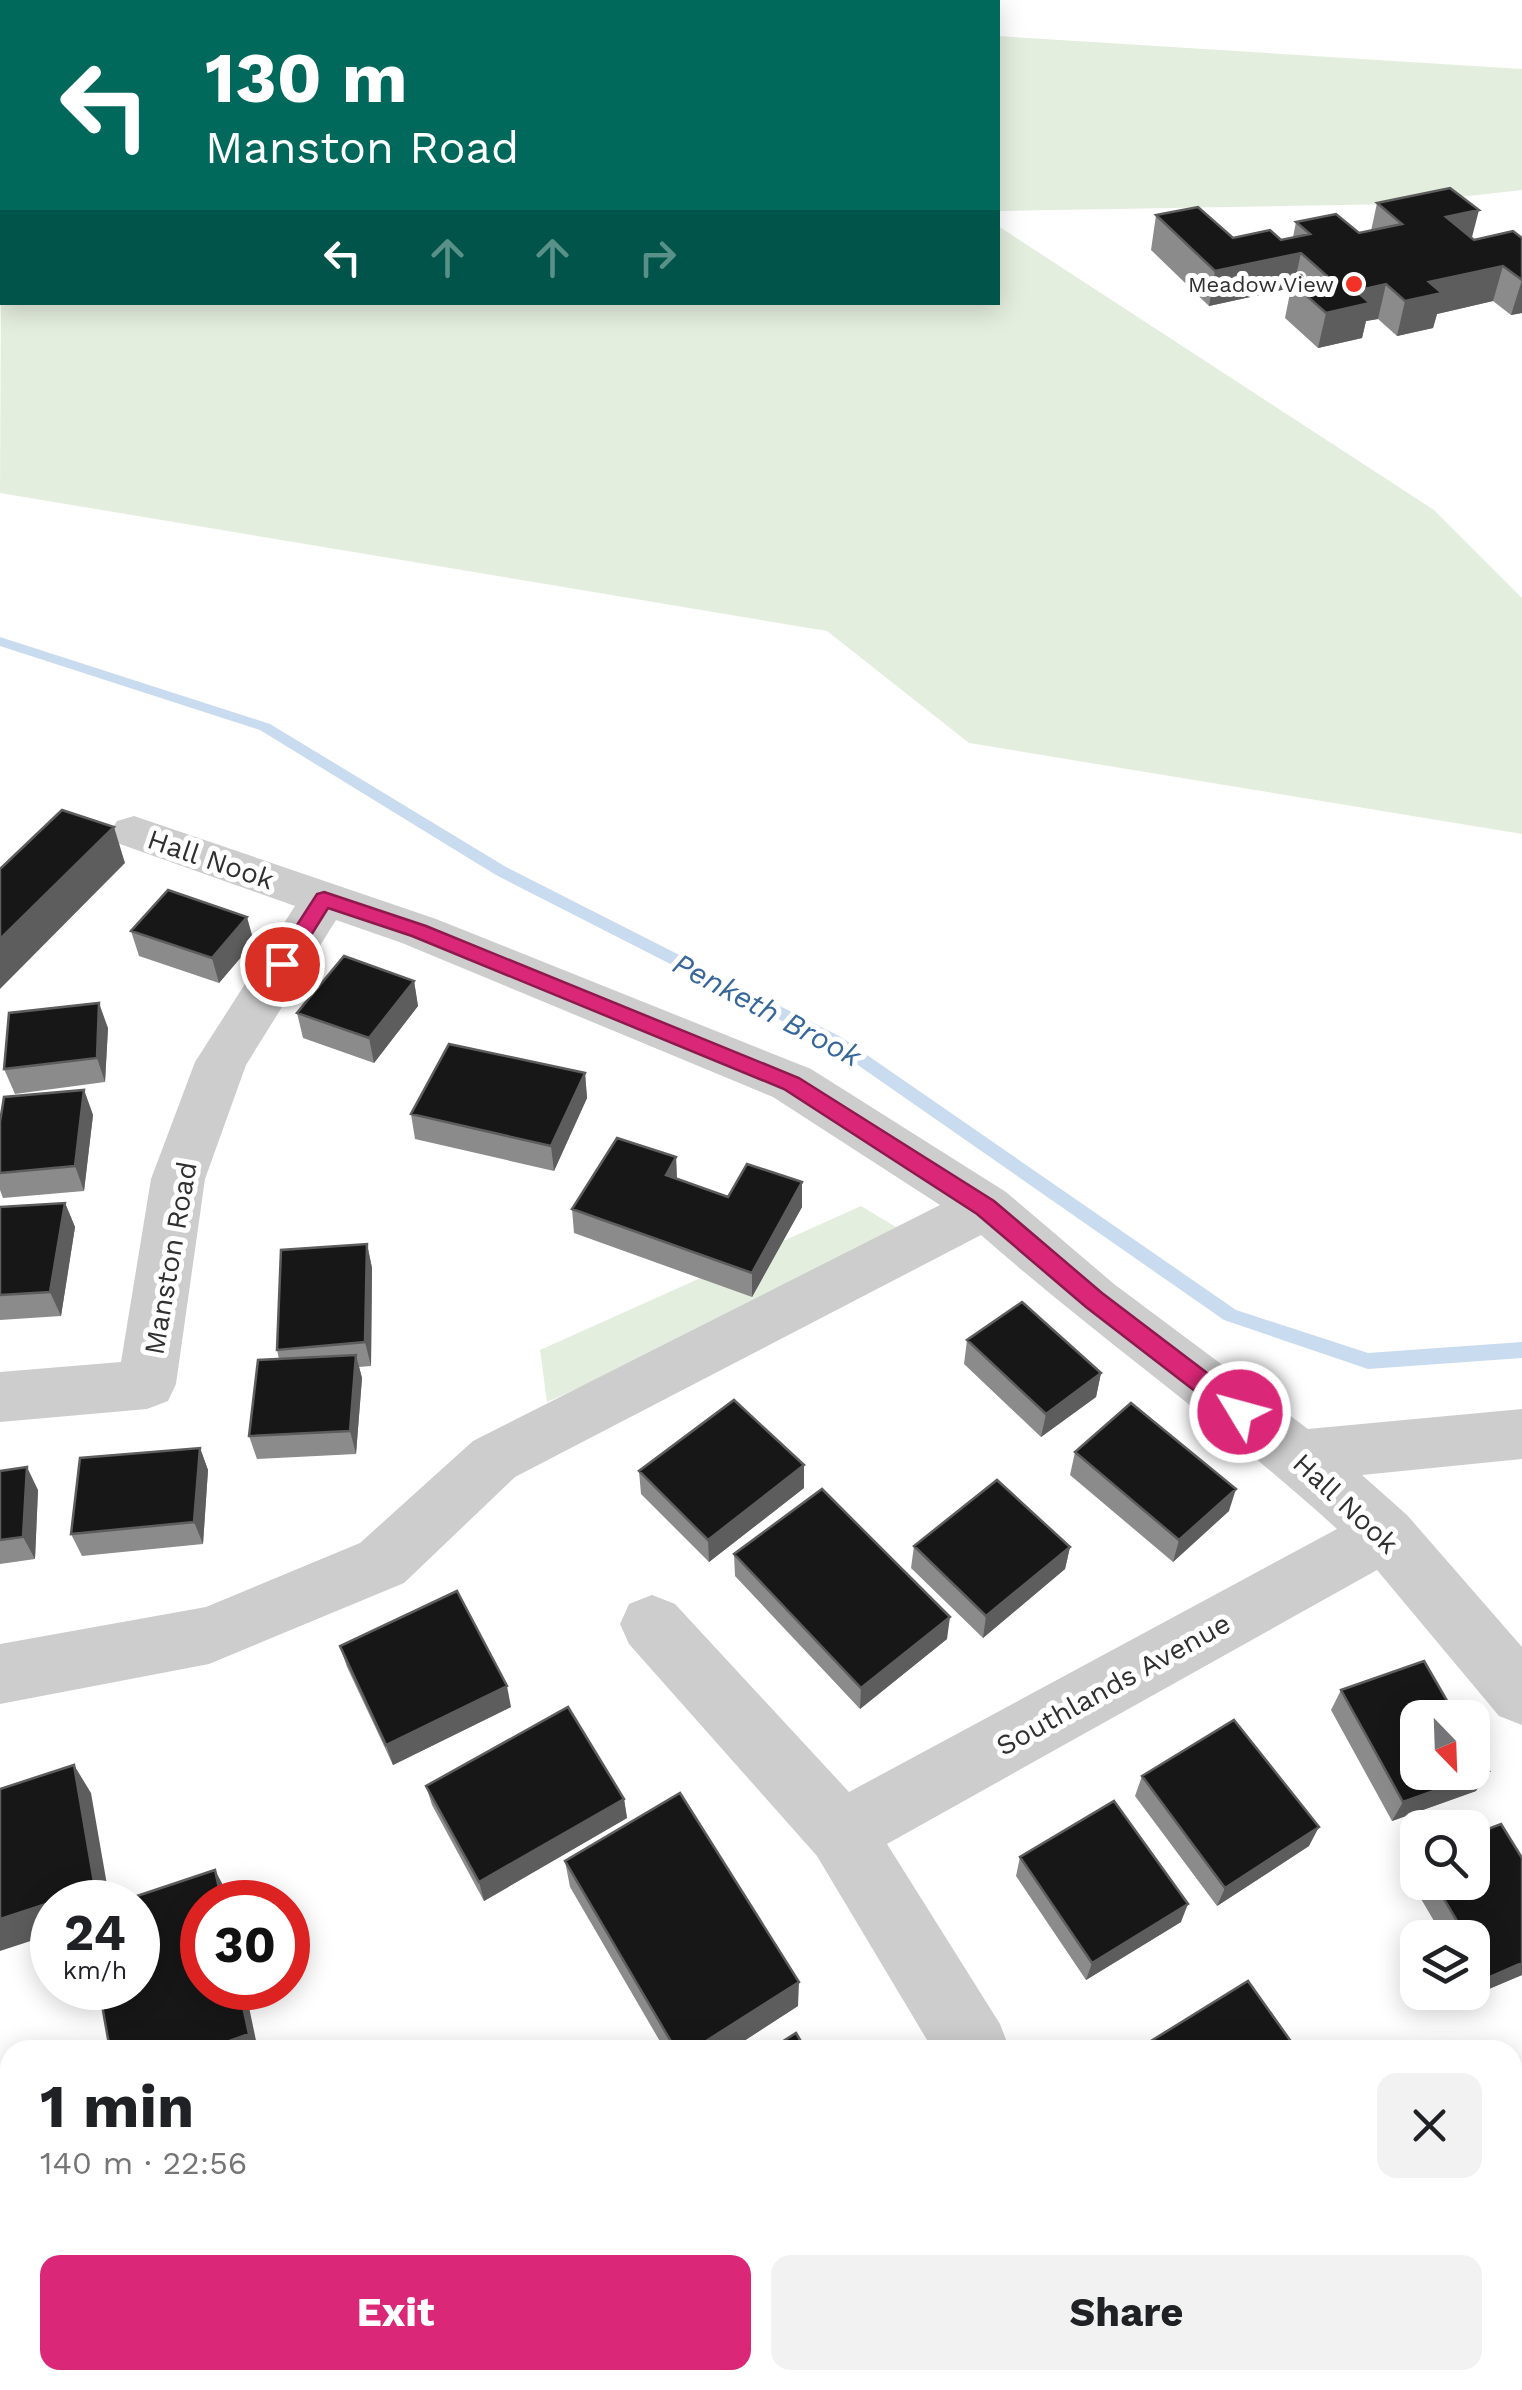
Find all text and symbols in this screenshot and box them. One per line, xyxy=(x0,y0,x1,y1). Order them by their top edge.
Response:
text: 130 m xyxy=(205,37,408,119)
icon: left xyxy=(40,40,170,170)
text: Manston Road xyxy=(205,121,519,174)
icon: left xyxy=(315,230,370,285)
icon: ahead xyxy=(420,230,475,285)
icon: ahead xyxy=(525,230,580,285)
icon: right xyxy=(630,230,685,285)
place label: Meadow View xyxy=(1188,272,1334,297)
marker: Meadow View xyxy=(1343,273,1365,295)
street label: Hall Nook xyxy=(143,822,279,897)
pin xyxy=(240,922,325,1007)
icon: arrive xyxy=(255,937,310,992)
water label: Penketh Brook xyxy=(667,945,869,1075)
street label: Manston Road xyxy=(137,1159,204,1357)
position arrow xyxy=(1188,1360,1292,1464)
street label: Hall Nook xyxy=(1286,1446,1405,1560)
street label: Southlands Avenue xyxy=(990,1606,1236,1763)
north arrow xyxy=(1400,1700,1490,1790)
map controls xyxy=(1400,1700,1490,2010)
button: search xyxy=(1400,1810,1490,1900)
speed limit sign: 30 xyxy=(180,1880,310,2010)
text: 24 xyxy=(64,1903,126,1962)
button: layers xyxy=(1400,1920,1490,2010)
text: km/h xyxy=(63,1956,127,1985)
text: 1 min xyxy=(40,2071,194,2142)
button: close xyxy=(1377,2073,1482,2178)
text: 140 m · 22:56 xyxy=(40,2144,247,2182)
button: Exit xyxy=(40,2255,751,2370)
button: Share xyxy=(771,2255,1482,2370)

